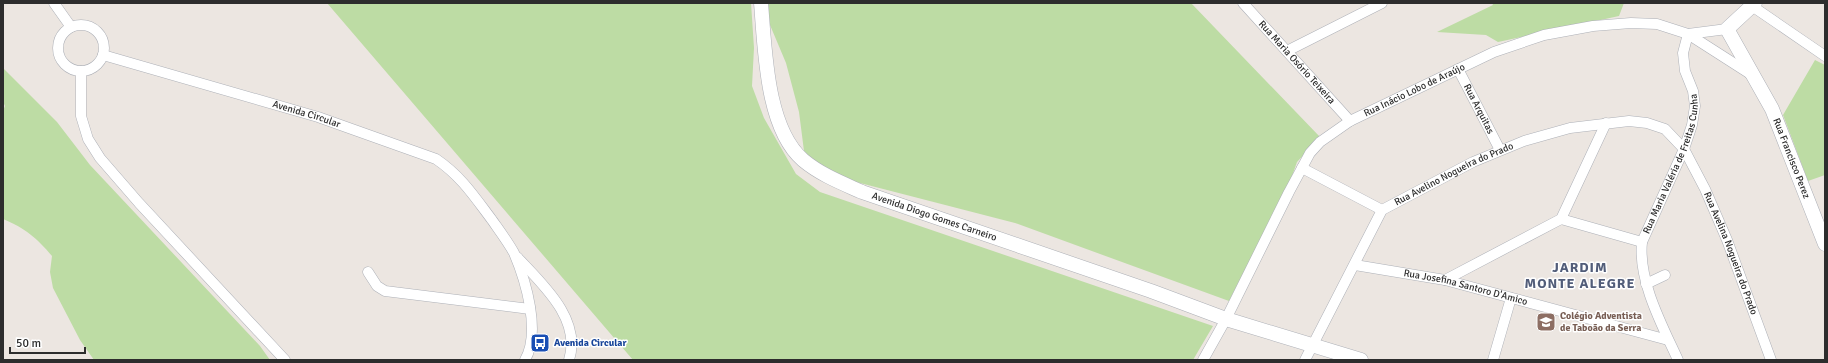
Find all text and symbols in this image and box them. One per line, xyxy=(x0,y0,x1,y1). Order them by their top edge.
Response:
street label: Rua Maria Osório Teixeira xyxy=(1256,18,1338,106)
street label: Rua Inácio Lobo de Araújo xyxy=(1362,61,1467,119)
street label: Rua Arquitas xyxy=(1461,82,1497,137)
street label: Rua Maria Valéria de Freitas Cunha xyxy=(1640,93,1701,236)
street label: Avenida Circular xyxy=(271,98,342,131)
street label: Rua Francisco Perez xyxy=(1770,117,1813,201)
street label: Rua Avelino Nogueira do Prado xyxy=(1392,140,1515,208)
street label: Avenida Diogo Gomes Carneiro xyxy=(870,190,998,244)
street label: Rua Avelina Nogueira do Prado xyxy=(1701,190,1760,317)
district label: JARDIM MONTE ALEGRE xyxy=(1525,259,1635,292)
street label: Rua Josefina Santoro D'Amico xyxy=(1403,267,1529,308)
place label: Colégio Adventista de Taboão da Serra xyxy=(1560,310,1642,334)
school or university icon: Colégio Adventista de Taboão da Serra xyxy=(1535,311,1557,333)
scale bar xyxy=(10,329,85,355)
bus stop icon: Avenida Circular xyxy=(529,332,551,354)
text: 50 m xyxy=(16,336,41,351)
place label: Avenida Circular xyxy=(554,337,626,349)

